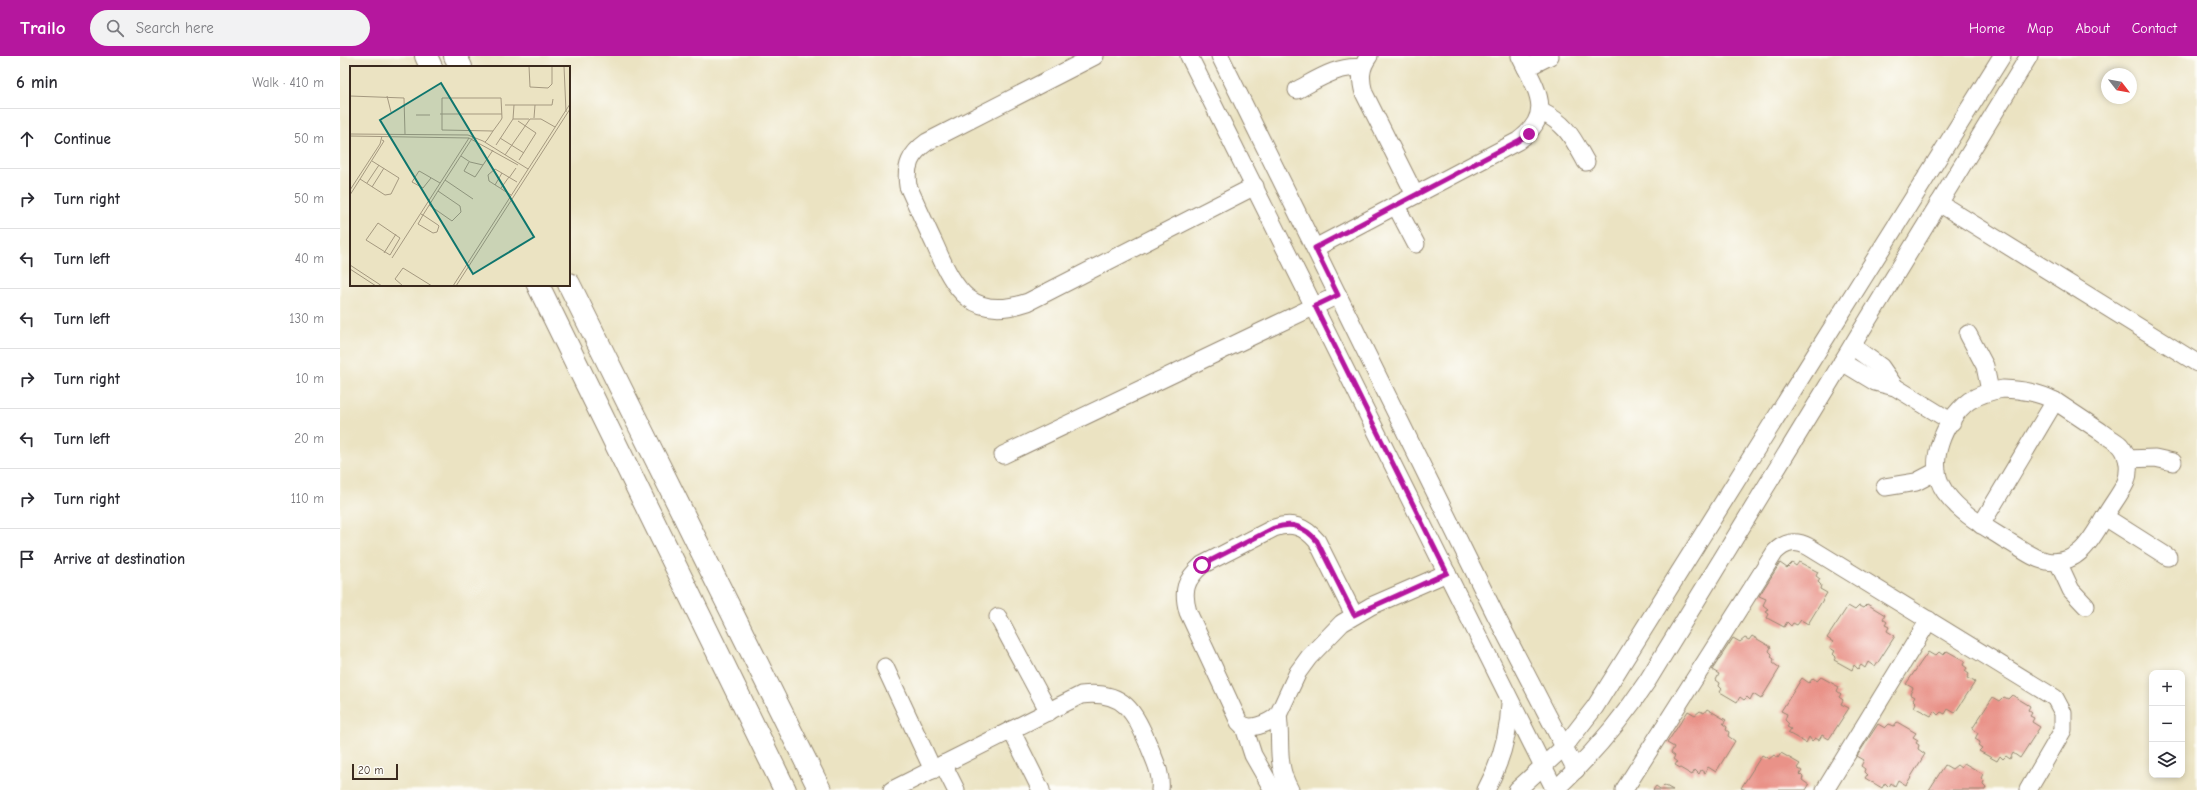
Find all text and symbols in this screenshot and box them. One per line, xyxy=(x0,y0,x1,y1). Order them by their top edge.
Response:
search box xyxy=(90,10,370,46)
text: Trailo xyxy=(20,17,66,39)
icon: search xyxy=(104,17,126,39)
text: Search here xyxy=(136,19,214,37)
text: Home xyxy=(1969,20,2005,37)
text: Map xyxy=(2027,20,2053,37)
text: About xyxy=(2075,20,2110,37)
text: Contact xyxy=(2132,20,2177,37)
inset map xyxy=(350,66,570,286)
north arrow xyxy=(2101,68,2137,104)
text: 6 min xyxy=(16,73,58,92)
text: Walk · 410 m xyxy=(252,75,324,90)
route end xyxy=(1520,125,1538,143)
icon: ahead xyxy=(16,128,38,150)
text: Continue xyxy=(54,130,111,148)
text: 50 m xyxy=(294,131,324,146)
icon: right xyxy=(16,188,38,210)
text: Turn right xyxy=(54,190,120,208)
text: 50 m xyxy=(294,191,324,206)
icon: left xyxy=(16,248,38,270)
text: Turn left xyxy=(54,250,110,268)
text: 40 m xyxy=(295,251,324,266)
icon: left xyxy=(16,308,38,330)
text: Turn left xyxy=(54,310,110,328)
text: 130 m xyxy=(289,311,324,326)
icon: right xyxy=(16,368,38,390)
text: Turn right xyxy=(54,370,120,388)
text: 10 m xyxy=(296,371,324,386)
icon: left xyxy=(16,428,38,450)
text: Turn left xyxy=(54,430,110,448)
text: 20 m xyxy=(294,431,324,446)
icon: right xyxy=(16,488,38,510)
text: Turn right xyxy=(54,490,120,508)
text: 110 m xyxy=(291,491,324,506)
icon: arrive xyxy=(16,548,38,570)
text: Arrive at destination xyxy=(54,550,185,568)
route start xyxy=(1193,556,1211,574)
map controls xyxy=(2149,670,2185,778)
button: + xyxy=(2149,670,2185,706)
button: − xyxy=(2149,706,2185,742)
button: layers xyxy=(2149,742,2185,778)
scale bar xyxy=(352,762,398,781)
text: 20 m xyxy=(358,764,383,777)

